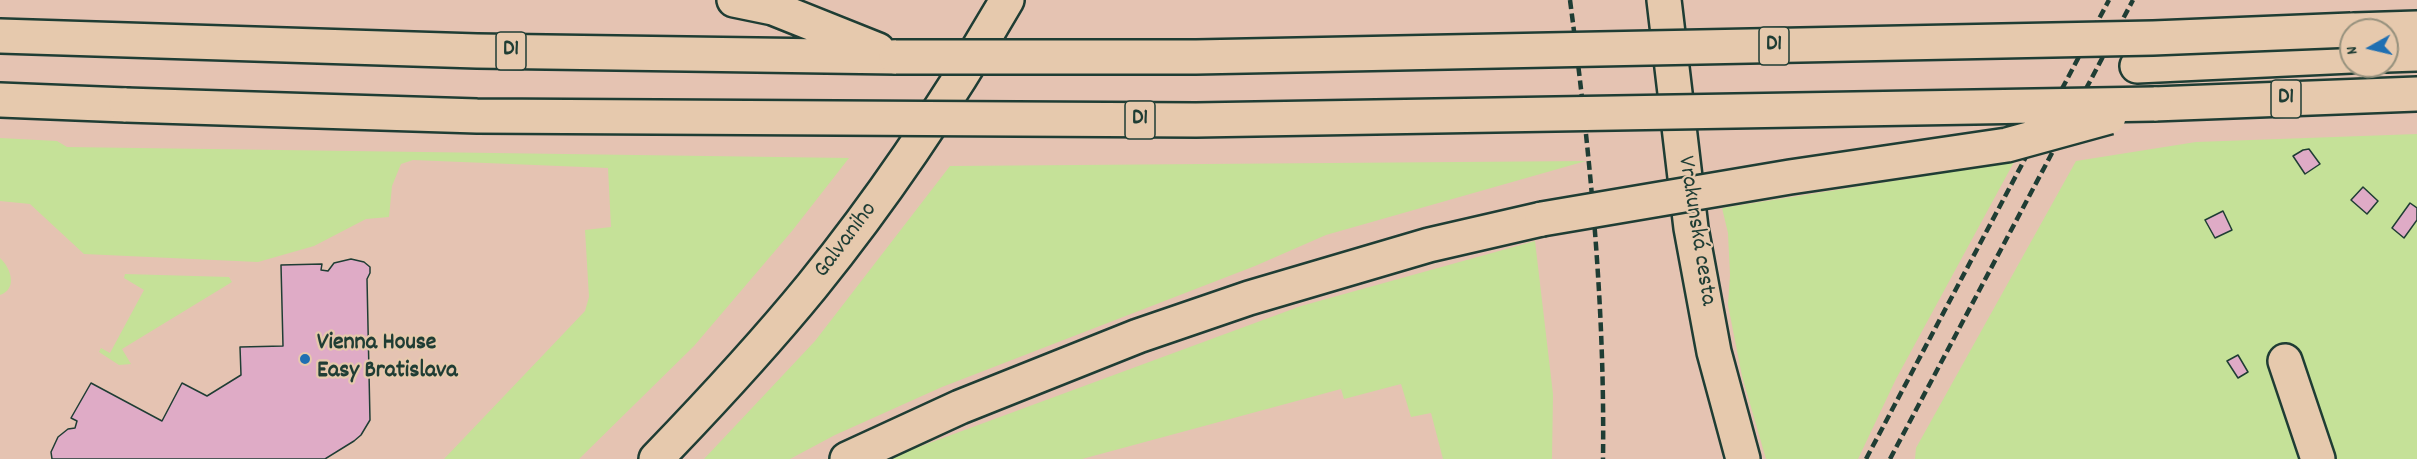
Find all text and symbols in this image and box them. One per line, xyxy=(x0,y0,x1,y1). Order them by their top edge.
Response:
north arrow xyxy=(2339,18,2399,78)
road number: D1 xyxy=(1759,27,1789,65)
road number: D1 xyxy=(496,32,526,70)
text: N xyxy=(2341,45,2365,56)
road number: D1 xyxy=(2271,80,2301,118)
road number: D1 xyxy=(1125,101,1155,139)
street label: Vrakunská cesta xyxy=(1669,154,1721,308)
street label: Galvaniho xyxy=(809,197,885,285)
place label: Vienna House Easy Bratislava xyxy=(317,331,458,387)
marker: Vienna House Easy Bratislava xyxy=(298,352,312,366)

